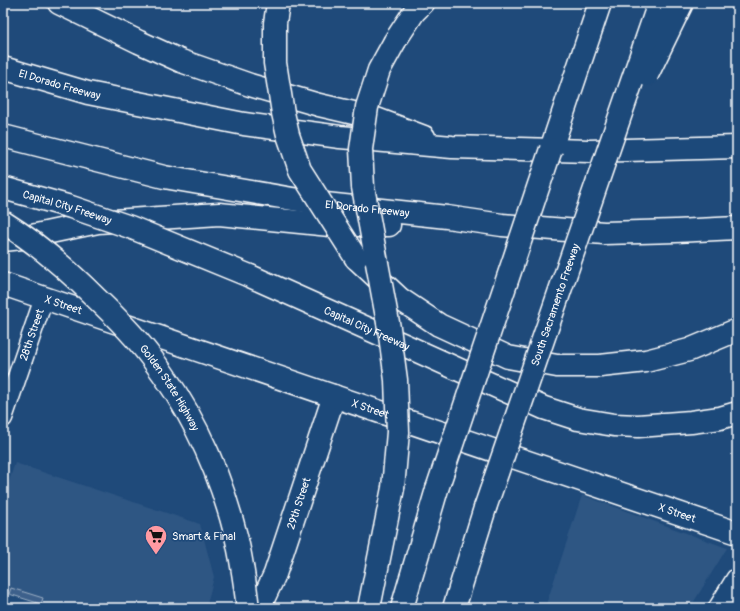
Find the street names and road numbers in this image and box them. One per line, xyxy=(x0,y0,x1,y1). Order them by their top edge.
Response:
street label: El Dorado Freeway xyxy=(17,67,102,102)
street label: Capital City Freeway xyxy=(21,188,114,227)
street label: El Dorado Freeway xyxy=(325,198,410,220)
street label: South Sacramento Freeway xyxy=(528,242,583,368)
street label: X Street xyxy=(43,293,84,318)
street label: Capital City Freeway xyxy=(322,304,412,354)
street label: 28th Street xyxy=(17,307,47,362)
street label: Golden State Highway xyxy=(137,342,202,433)
street label: X Street xyxy=(350,397,391,422)
street label: 29th Street xyxy=(284,475,314,531)
street label: X Street xyxy=(657,501,698,526)

